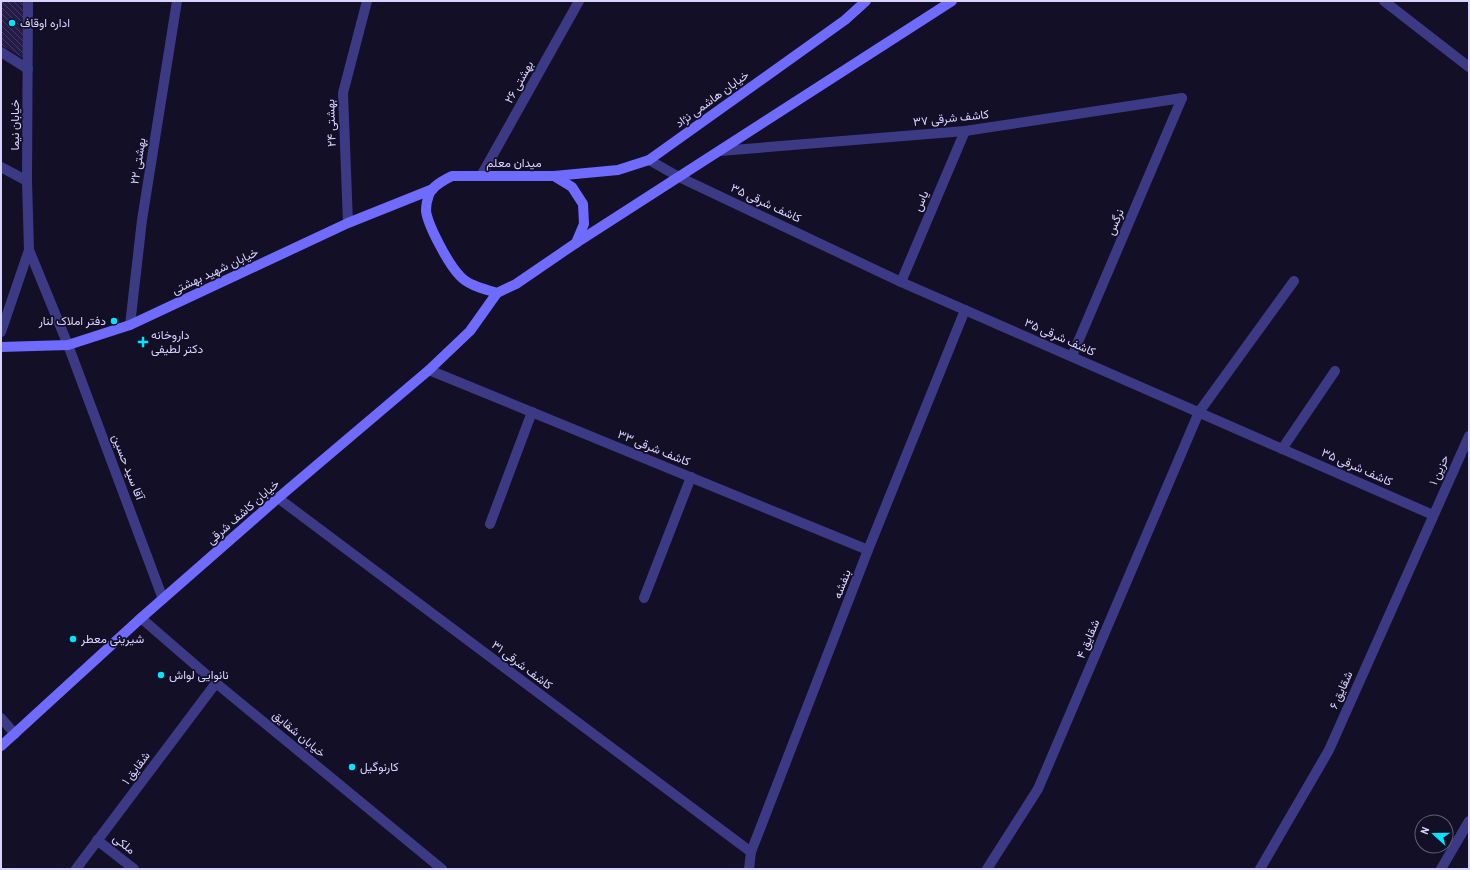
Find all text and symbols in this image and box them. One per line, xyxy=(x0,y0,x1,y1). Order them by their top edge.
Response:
place label: اداره اوقاف xyxy=(20,15,70,31)
marker: اداره اوقاف xyxy=(7,18,17,28)
street label: بهشتی ۲۶ xyxy=(501,58,537,106)
street label: خیابان هاشمی نژاد xyxy=(672,67,752,131)
street label: بهشتی ۲۴ xyxy=(322,99,340,147)
street label: خیابان نیما xyxy=(7,100,23,150)
street label: کاشف شرقی ۳۷ xyxy=(912,106,990,130)
street label: بهشتی ۲۲ xyxy=(126,137,150,185)
street label: میدان معلم xyxy=(486,155,542,171)
street label: کاشف شرقی ۳۵ xyxy=(728,180,804,226)
street label: یاس xyxy=(910,188,933,214)
street label: نرگس xyxy=(1102,206,1128,238)
street label: خیابان شهید بهشتی xyxy=(169,244,261,298)
place label: دفتر املاک لنار xyxy=(38,313,106,329)
street label: کاشف شرقی ۳۵ xyxy=(1022,314,1098,360)
marker: دفتر املاک لنار xyxy=(109,316,119,326)
place label: داروخانه دکتر لطیفی xyxy=(151,327,204,357)
marker: داروخانه دکتر لطیفی xyxy=(138,337,148,347)
street label: کاشف شرقی ۳۳ xyxy=(615,426,693,470)
street label: آقا سید حسین xyxy=(108,432,148,503)
street label: کاشف شرقی ۳۵ xyxy=(1319,444,1395,490)
street label: حزین ۱ xyxy=(1425,452,1453,488)
street label: خیابان کاشف شرقی xyxy=(203,476,283,548)
street label: بنفشه xyxy=(829,567,855,601)
street label: شقایق ۴ xyxy=(1073,617,1103,661)
place label: شیرینی معطر xyxy=(80,631,144,647)
marker: شیرینی معطر xyxy=(68,634,78,644)
street label: کاشف شرقی ۳۱ xyxy=(488,637,556,693)
place label: نانوایی لواش xyxy=(169,667,229,683)
street label: شقایق ۶ xyxy=(1326,668,1356,712)
marker: نانوایی لواش xyxy=(156,670,166,680)
street label: خیابان شقایق xyxy=(269,707,329,761)
street label: شقایق ۱ xyxy=(118,748,154,788)
place label: کارنوگیل xyxy=(360,759,399,775)
marker: کارنوگیل xyxy=(347,762,357,772)
north arrow xyxy=(1414,814,1454,854)
text: N xyxy=(1417,825,1432,836)
street label: ملکی xyxy=(110,830,138,858)

